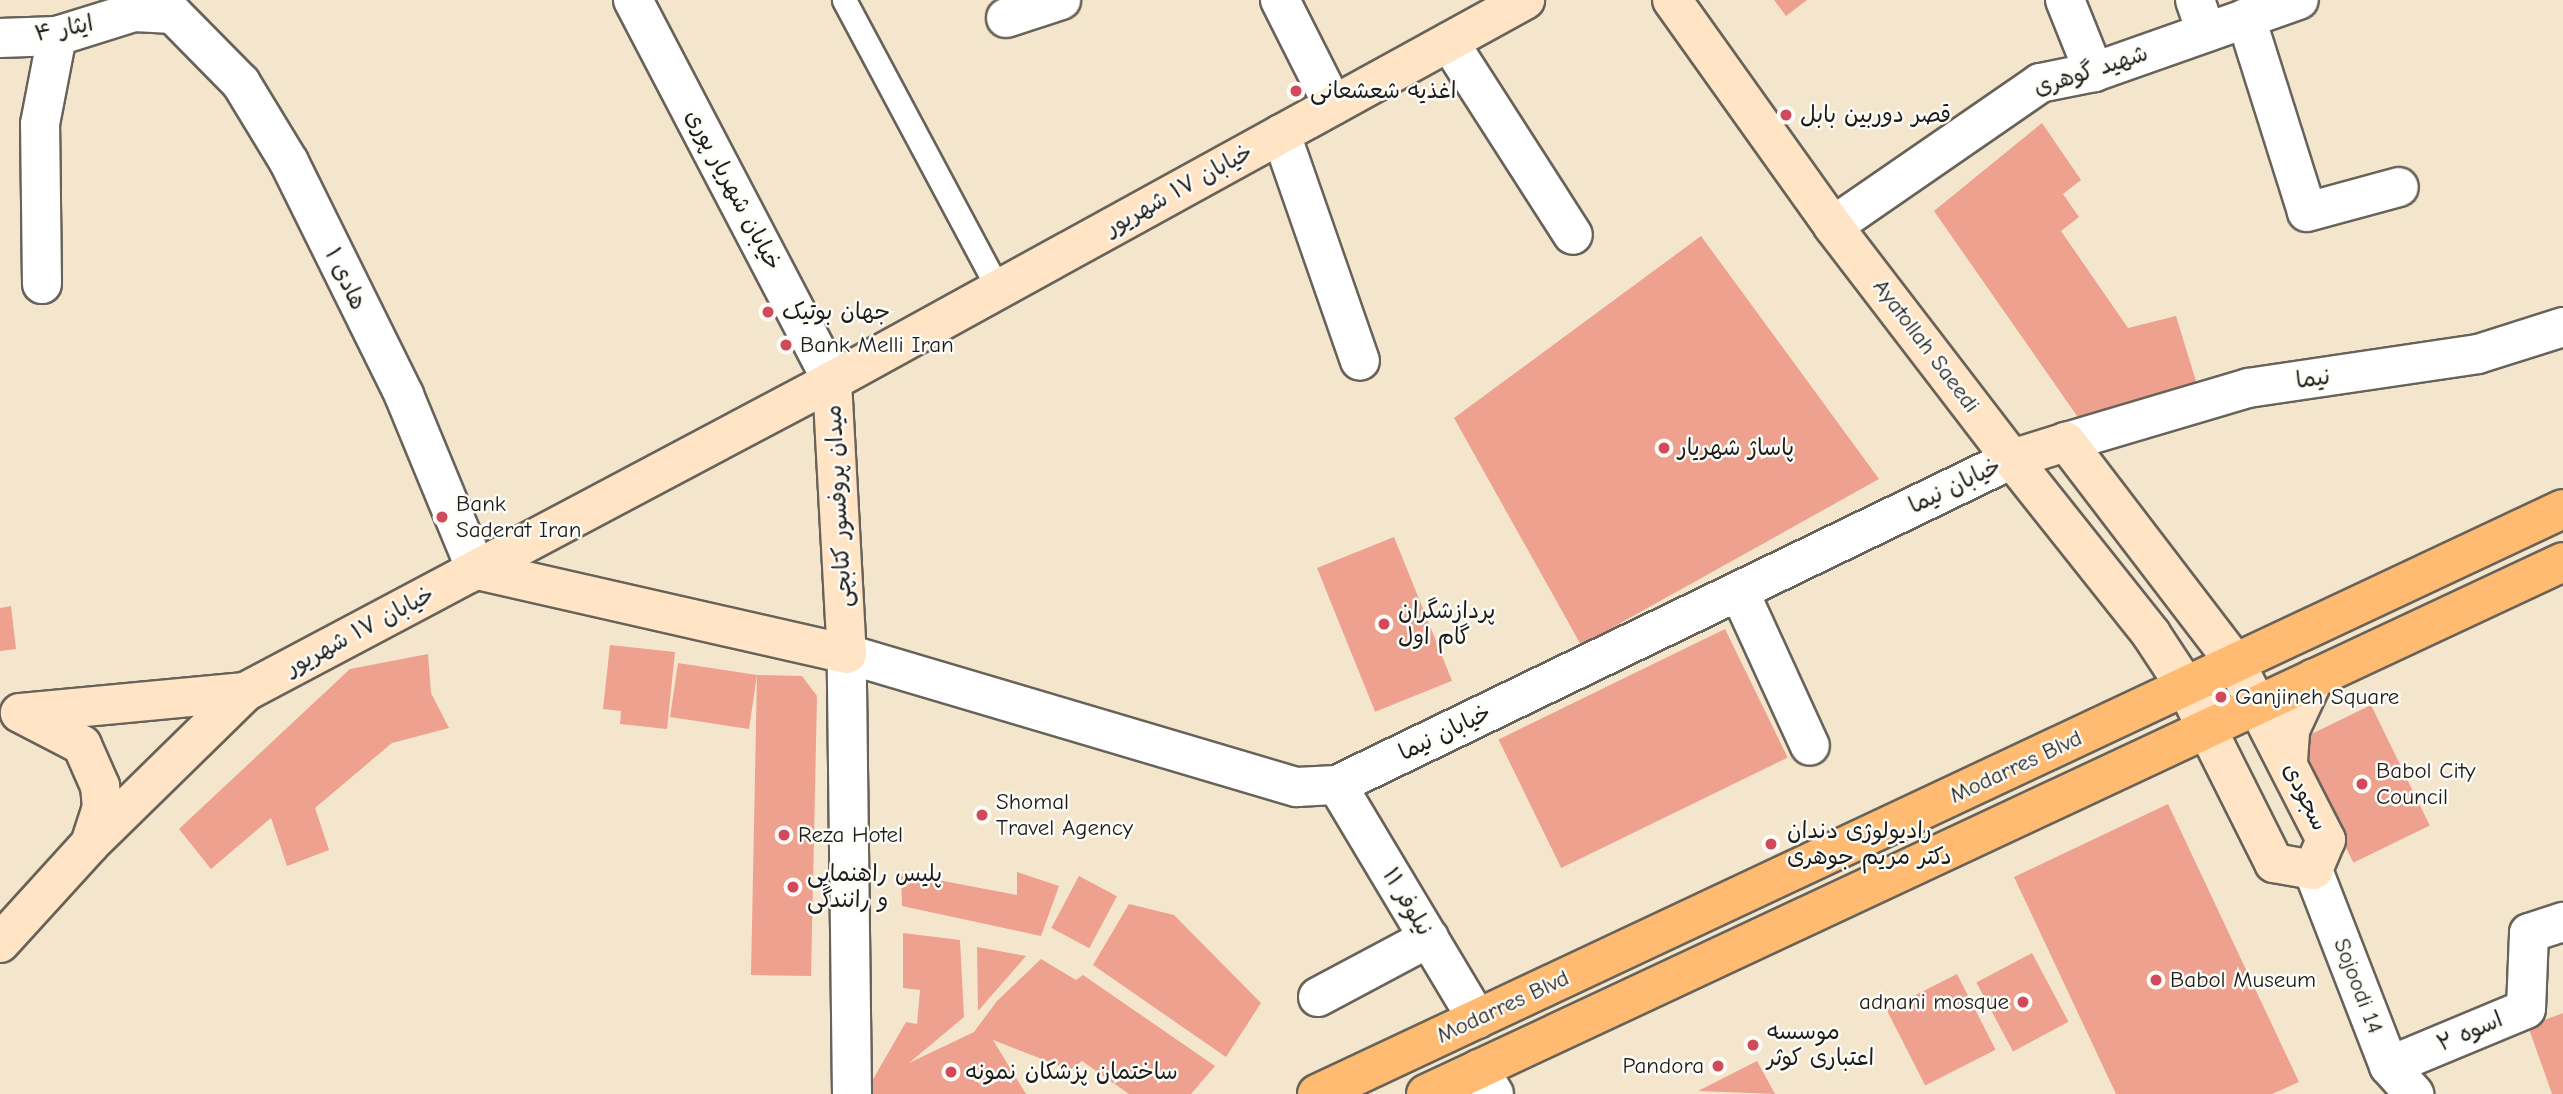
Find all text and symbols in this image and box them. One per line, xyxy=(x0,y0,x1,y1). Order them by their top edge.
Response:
street label: ایثار ۴ xyxy=(32,10,96,48)
street label: شهید گوهری xyxy=(2030,40,2152,102)
place label: اغذیه شعشعانی xyxy=(1310,77,1456,105)
marker: اغذیه شعشعانی xyxy=(1288,83,1304,99)
place label: قصر دوربین بابل xyxy=(1800,101,1951,129)
street label: خیابان شهریار پوری xyxy=(679,105,787,275)
marker: قصر دوربین بابل xyxy=(1778,107,1794,123)
street label: خیابان ۱۷ شهریور xyxy=(1101,138,1257,242)
street label: هادی ۱ xyxy=(318,243,372,315)
street label: Ayatollah Saeedi xyxy=(1867,274,1985,418)
place label: جهان بوتیک xyxy=(782,298,890,326)
marker: جهان بوتیک xyxy=(760,304,776,320)
place label: Bank Melli Iran xyxy=(800,331,954,359)
marker: Bank Melli Iran xyxy=(778,337,794,353)
street label: نیما xyxy=(2294,363,2332,395)
street label: میدان پروفسور کتابچی xyxy=(820,404,858,608)
place label: پاساژ شهریار xyxy=(1678,434,1794,462)
marker: پاساژ شهریار xyxy=(1656,440,1672,456)
street label: خیابان نیما xyxy=(1905,452,2005,520)
place label: Bank Saderat Iran xyxy=(456,490,581,544)
marker: Bank Saderat Iran xyxy=(434,509,450,525)
street label: خیابان ۱۷ شهریور xyxy=(281,580,439,682)
place label: پردازشگران گام اول xyxy=(1398,597,1495,651)
marker: پردازشگران گام اول xyxy=(1376,616,1392,632)
place label: Ganjineh Square xyxy=(2235,683,2399,711)
marker: Ganjineh Square xyxy=(2213,689,2229,705)
street label: خیابان نیما xyxy=(1395,699,1495,767)
street label: Modarres Blvd xyxy=(1945,724,2087,810)
place label: Babol City Council xyxy=(2376,757,2476,811)
street label: سجودی xyxy=(2277,759,2333,835)
marker: Babol City Council xyxy=(2354,776,2370,792)
place label: Shomal Travel Agency xyxy=(996,788,1133,842)
marker: Shomal Travel Agency xyxy=(974,807,990,823)
place label: رادیولوژی دندان دکتر مریم جوهری xyxy=(1787,817,1952,871)
place label: Reza Hotel xyxy=(798,821,903,849)
marker: Reza Hotel xyxy=(776,827,792,843)
marker: رادیولوژی دندان دکتر مریم جوهری xyxy=(1761,834,1781,854)
place label: پلیس راهنمایی و رانندگی xyxy=(807,860,942,914)
street label: نیلوفر ۱۱ xyxy=(1376,863,1438,941)
marker: پلیس راهنمایی و رانندگی xyxy=(785,879,801,895)
street label: Sojoodi 14 xyxy=(2327,934,2389,1038)
street label: Modarres Blvd xyxy=(1432,964,1574,1050)
place label: Babol Museum xyxy=(2170,966,2316,994)
marker: Babol Museum xyxy=(2148,972,2164,988)
place label: adnani mosque xyxy=(1859,988,2009,1016)
marker: adnani mosque xyxy=(2015,994,2031,1010)
street label: اسوه ۲ xyxy=(2433,1006,2507,1058)
place label: موسسه اعتباری کوثر xyxy=(1767,1018,1874,1072)
marker: موسسه اعتباری کوثر xyxy=(1745,1037,1761,1053)
place label: Pandora xyxy=(1623,1052,1704,1080)
place label: ساختمان پزشکان نمونه xyxy=(965,1058,1178,1086)
marker: Pandora xyxy=(1710,1058,1726,1074)
marker: ساختمان پزشکان نمونه xyxy=(943,1064,959,1080)

